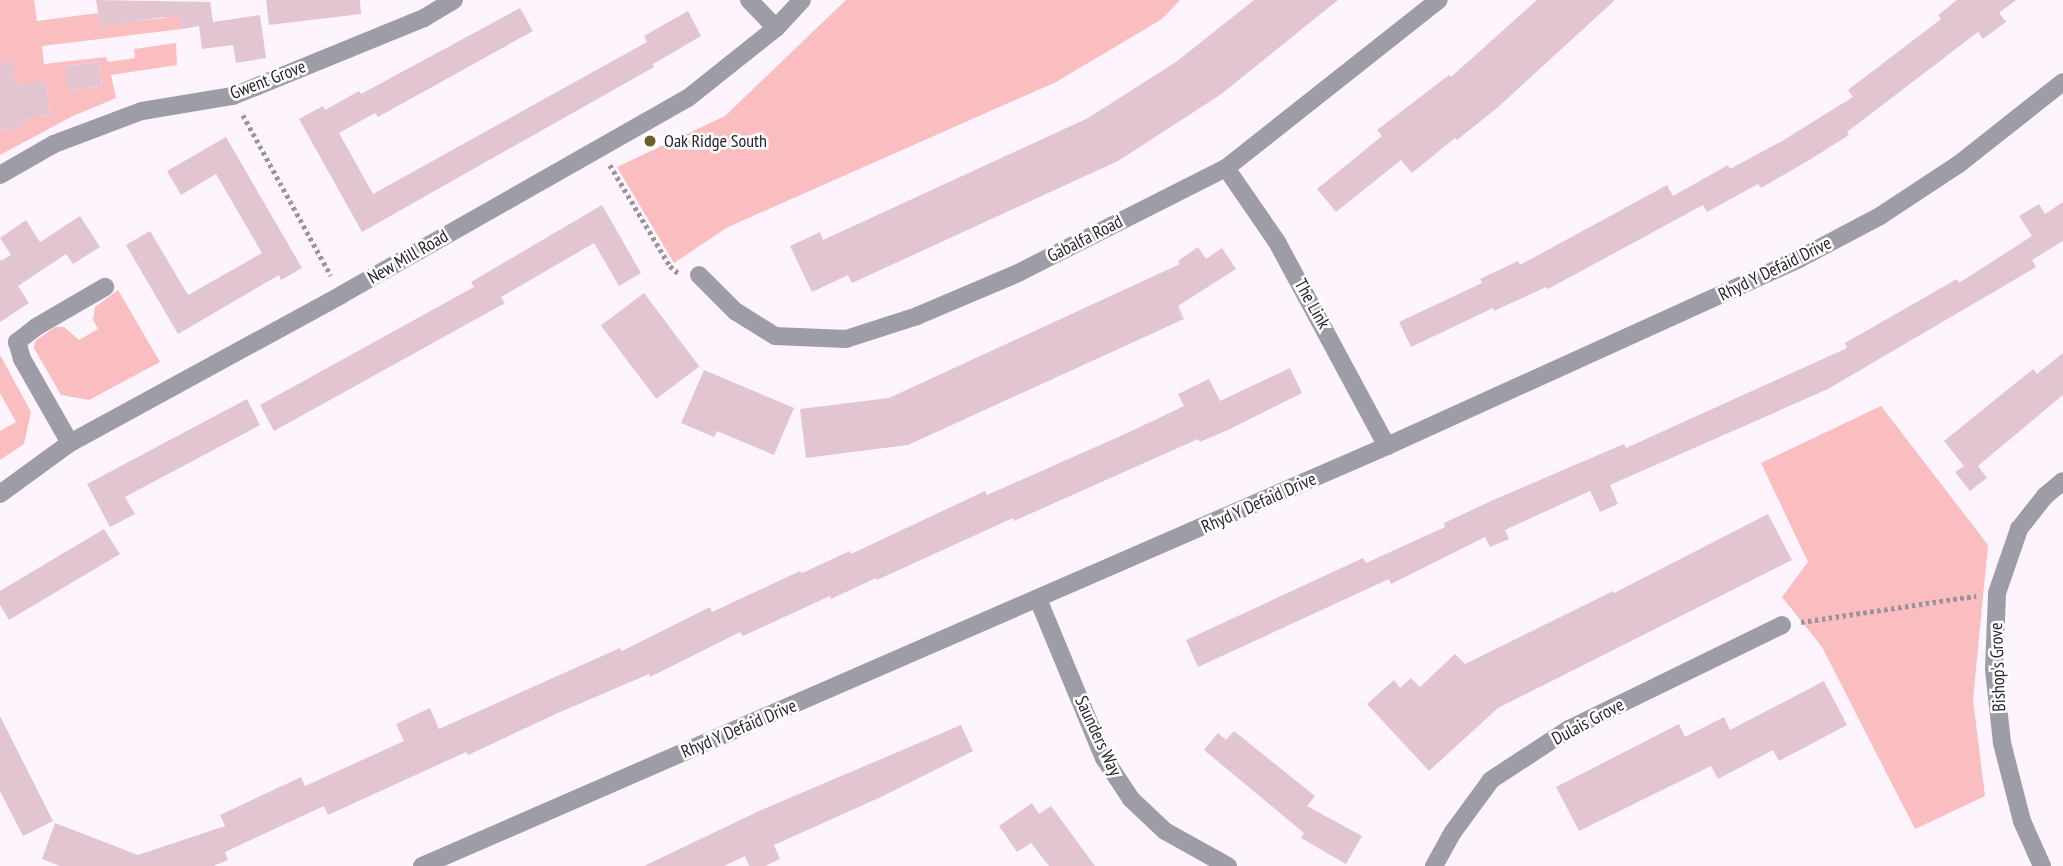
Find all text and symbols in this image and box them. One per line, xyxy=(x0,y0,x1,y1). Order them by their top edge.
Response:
street label: Gwent Grove xyxy=(227,56,309,104)
place label: Oak Ridge South xyxy=(664,130,767,152)
marker: Oak Ridge South xyxy=(642,133,658,149)
street label: Gabalfa Road xyxy=(1044,211,1126,267)
street label: New Mill Road xyxy=(364,225,452,289)
street label: Rhyd Y Defaid Drive xyxy=(1715,232,1835,306)
street label: The Link xyxy=(1290,275,1334,333)
street label: Rhyd Y Defaid Drive xyxy=(1198,468,1320,538)
street label: Bishop's Grove xyxy=(1986,622,2010,712)
street label: Saunders Way xyxy=(1070,692,1126,780)
street label: Dulais Grove xyxy=(1548,694,1628,750)
street label: Rhyd Y Defaid Drive xyxy=(678,695,800,763)

